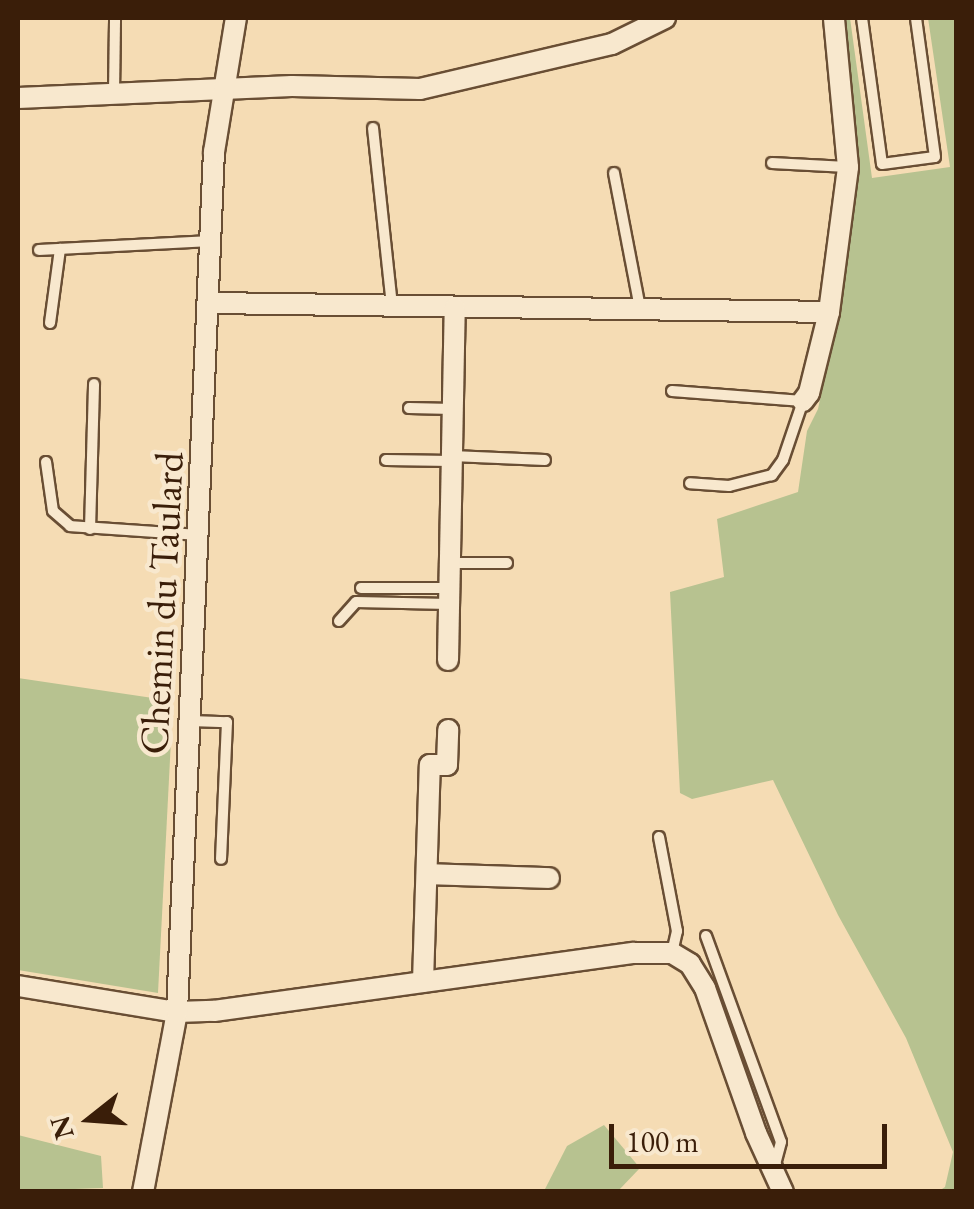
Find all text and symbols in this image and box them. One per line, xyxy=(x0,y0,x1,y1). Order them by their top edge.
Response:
street label: Chemin du Taulard xyxy=(129,451,193,755)
north arrow xyxy=(40,1069,140,1169)
scale bar xyxy=(614,1104,892,1166)
text: N xyxy=(41,1112,82,1144)
text: 100 m xyxy=(626,1122,699,1161)

